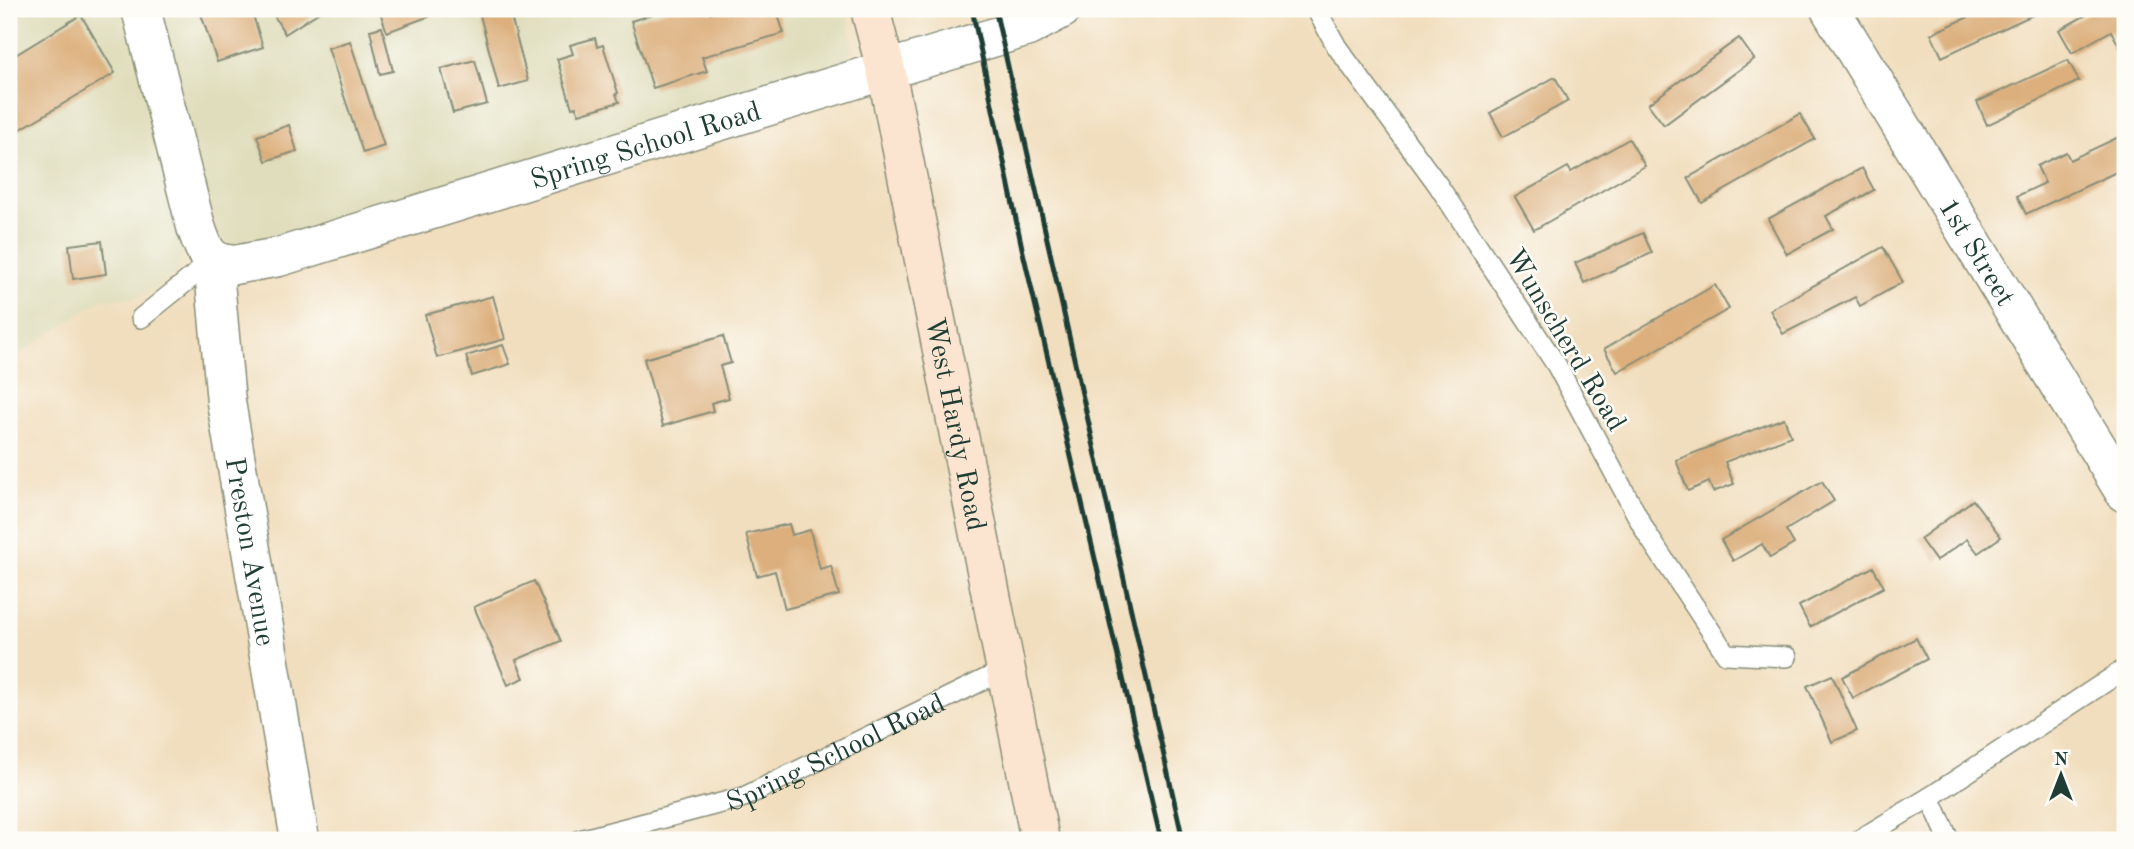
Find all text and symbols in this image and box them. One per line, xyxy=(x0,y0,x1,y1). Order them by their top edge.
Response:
street label: Spring School Road xyxy=(527,98,765,196)
street label: 1st Street xyxy=(1932,194,2019,312)
street label: Wunscherd Road xyxy=(1499,244,1630,437)
street label: West Hardy Road xyxy=(919,315,989,534)
street label: Preston Avenue xyxy=(219,455,278,648)
street label: Spring School Road xyxy=(724,690,950,818)
north arrow xyxy=(2025,740,2096,810)
text: N xyxy=(2054,751,2069,770)

